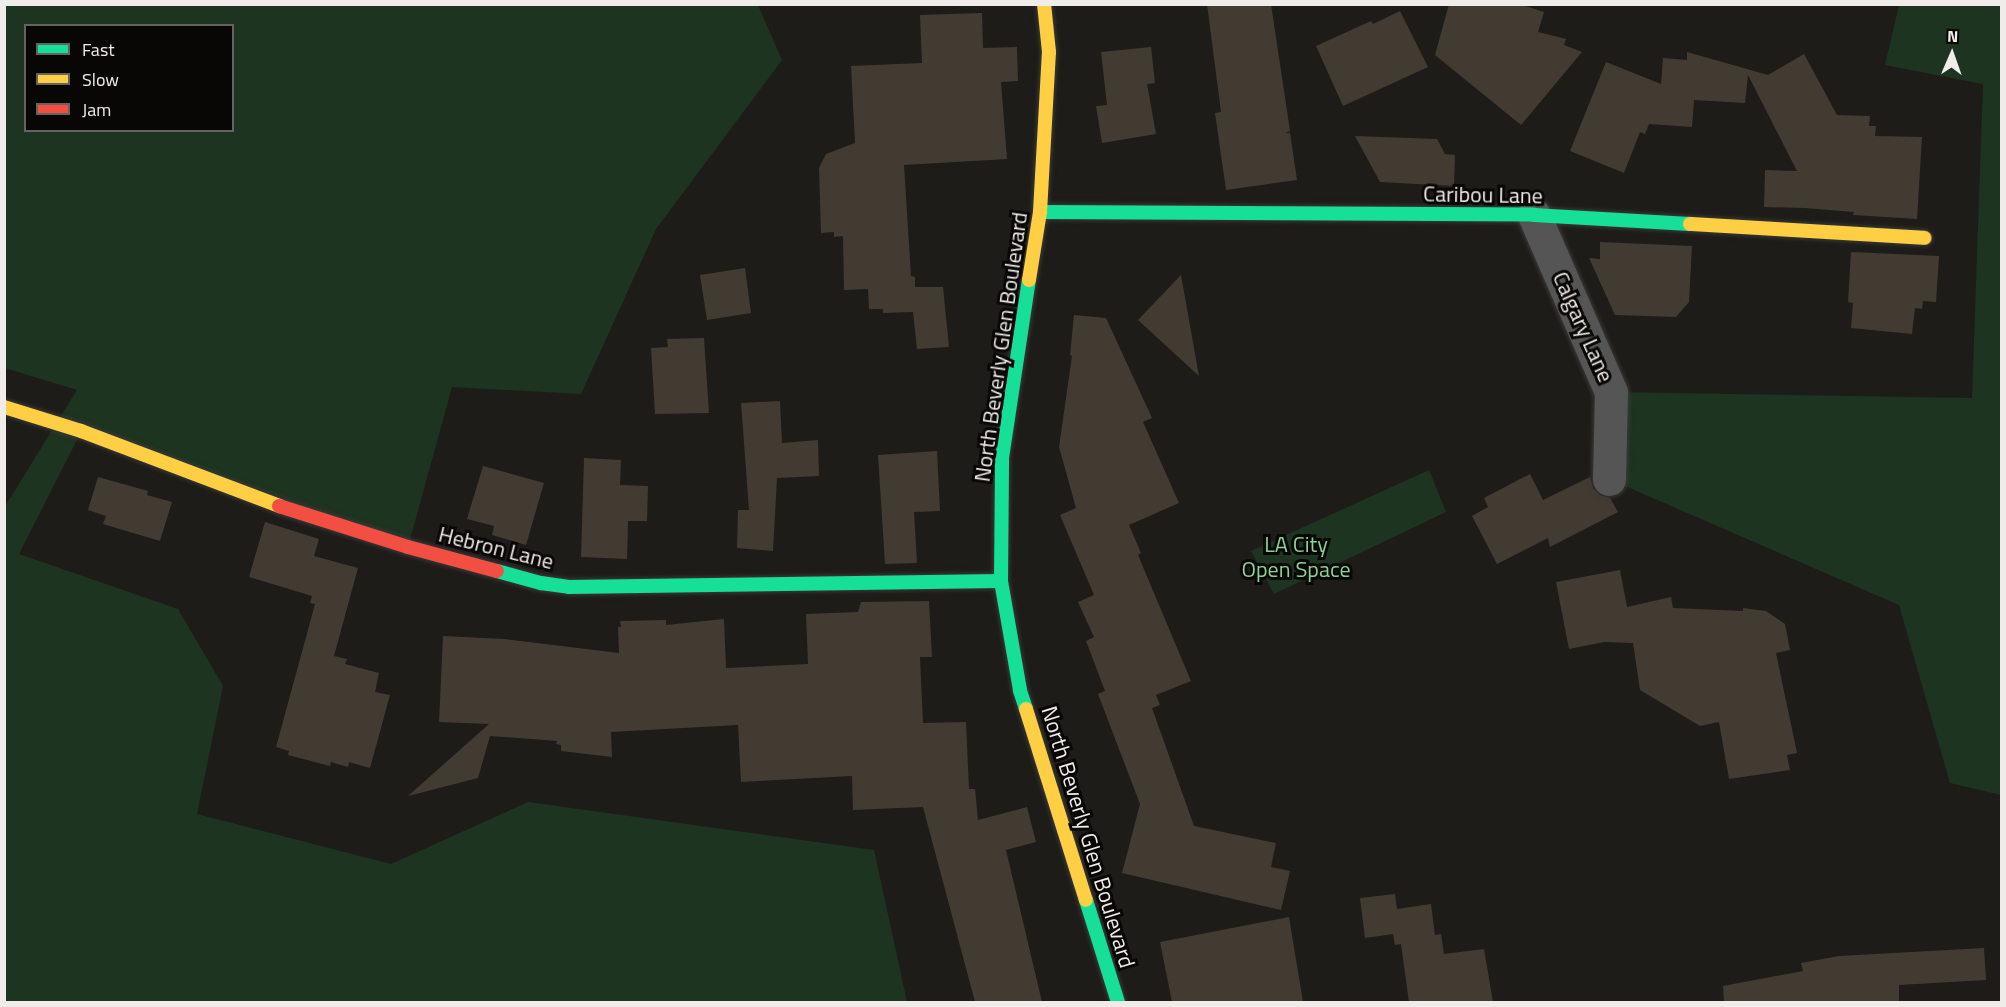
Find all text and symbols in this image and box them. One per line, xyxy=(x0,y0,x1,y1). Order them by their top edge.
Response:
legend xyxy=(24,24,234,132)
north arrow xyxy=(1922,24,1982,84)
text: N xyxy=(1947,24,1959,48)
text: Fast xyxy=(82,36,115,63)
text: Slow xyxy=(82,66,119,93)
text: Jam xyxy=(82,96,111,123)
street label: Caribou Lane xyxy=(1423,181,1543,209)
street label: North Beverly Glen Boulevard xyxy=(969,210,1033,484)
street label: Calgary Lane xyxy=(1547,268,1619,386)
street label: Hebron Lane xyxy=(436,521,556,575)
park label: LA City Open Space xyxy=(1242,531,1350,582)
street label: North Beverly Glen Boulevard xyxy=(1036,703,1140,971)

